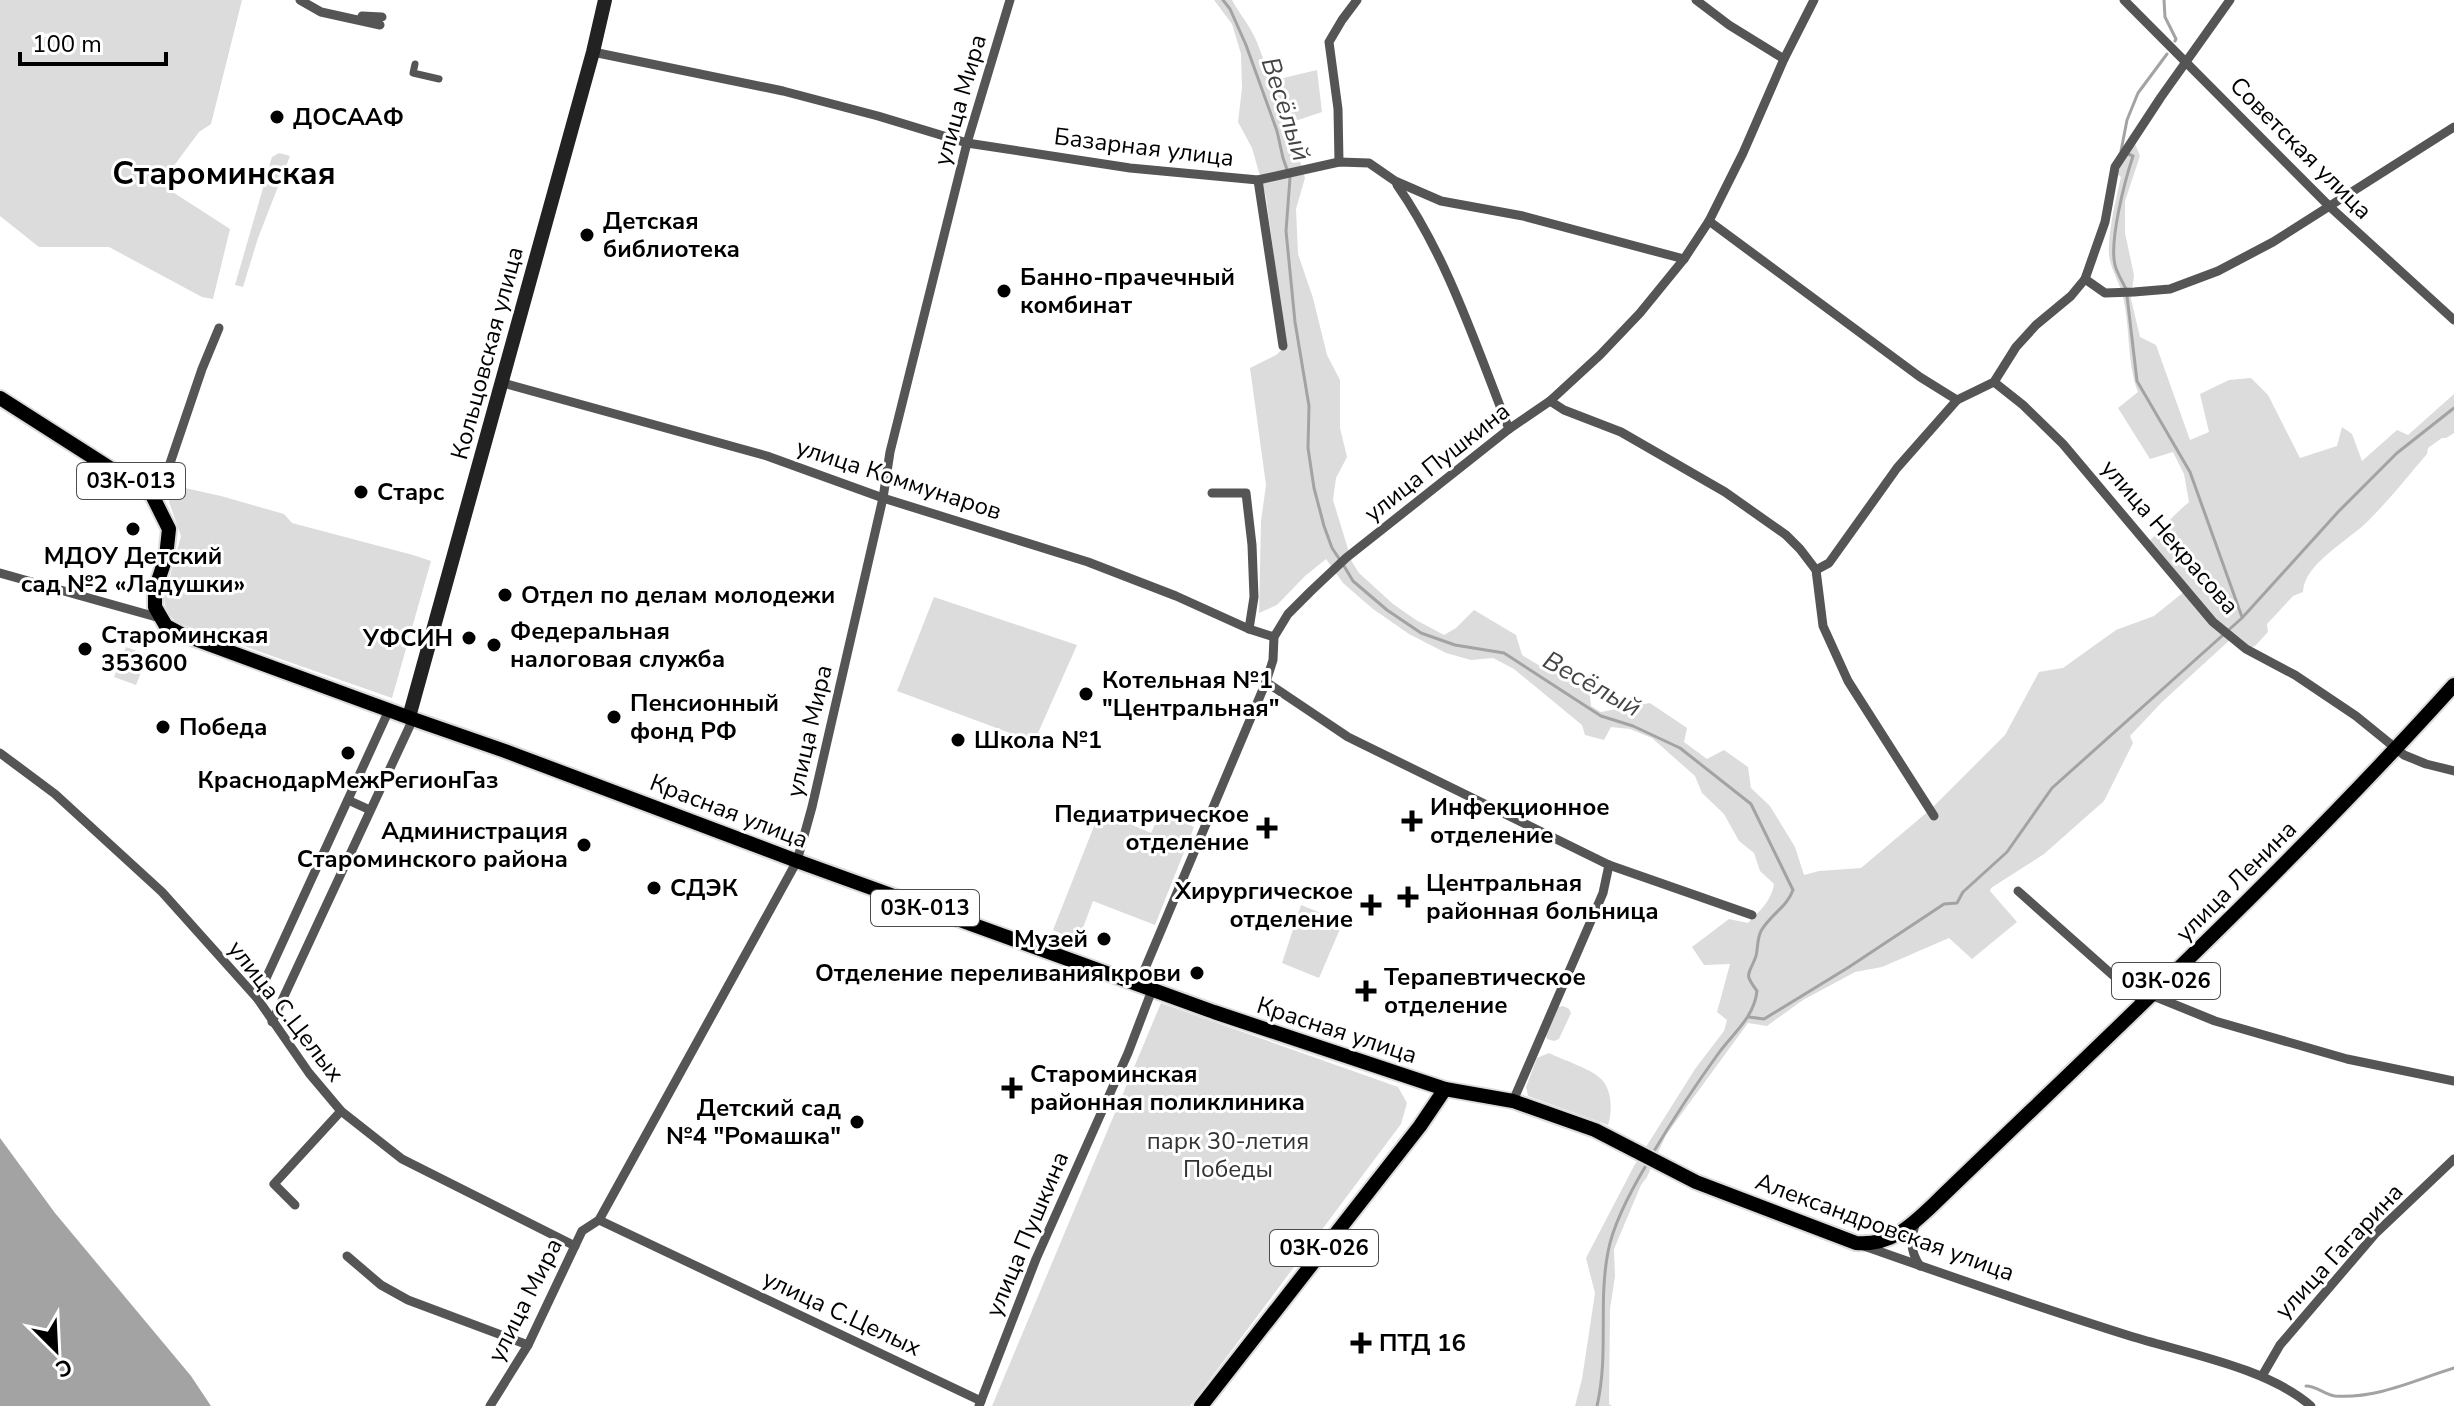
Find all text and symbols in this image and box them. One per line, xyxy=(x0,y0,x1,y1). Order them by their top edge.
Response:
scale bar xyxy=(20,16,166,66)
text: 100 m xyxy=(32,28,102,60)
street label: улица Мира xyxy=(926,31,994,169)
water label: Весёлый xyxy=(1253,53,1319,165)
street label: Советская улица xyxy=(2223,70,2379,226)
place label: ДОСААФ xyxy=(293,101,404,133)
marker: ДОСААФ xyxy=(268,108,286,126)
street label: Базарная улица xyxy=(1052,120,1236,174)
district label: Староминская xyxy=(112,152,336,195)
place label: Детская библиотека xyxy=(603,205,740,265)
marker: Детская библиотека xyxy=(578,226,596,244)
street label: Кольцовская улица xyxy=(443,243,531,463)
place label: Банно-прачечный комбинат xyxy=(1020,261,1235,321)
marker: Банно-прачечный комбинат xyxy=(995,282,1013,300)
street label: улица Пушкина xyxy=(1358,395,1516,529)
street label: улица Коммунаров xyxy=(792,431,1006,527)
street label: улица Некрасова xyxy=(2094,453,2246,621)
road number: 03К-013 xyxy=(77,463,185,499)
place label: Старс xyxy=(377,476,445,508)
marker: Старс xyxy=(352,483,370,501)
marker: МДОУ Детский сад №2 «Ладушки» xyxy=(124,520,142,538)
place label: МДОУ Детский сад №2 «Ладушки» xyxy=(21,540,245,600)
place label: Отдел по делам молодежи xyxy=(521,579,835,611)
marker: Отдел по делам молодежи xyxy=(496,586,514,604)
place label: Федеральная налоговая служба xyxy=(510,615,725,675)
place label: Староминская 353600 xyxy=(101,619,269,679)
place label: УФСИН xyxy=(362,622,453,654)
marker: УФСИН xyxy=(460,629,478,647)
marker: Федеральная налоговая служба xyxy=(485,636,503,654)
marker: Староминская 353600 xyxy=(76,640,94,658)
water label: Весёлый xyxy=(1537,643,1647,725)
street label: улица Мира xyxy=(778,662,840,800)
place label: Котельная №1 "Центральная" xyxy=(1102,664,1280,724)
marker: Котельная №1 "Центральная" xyxy=(1077,685,1095,703)
place label: Пенсионный фонд РФ xyxy=(630,687,779,747)
marker: Пенсионный фонд РФ xyxy=(605,708,623,726)
place label: Победа xyxy=(179,711,267,743)
marker: Победа xyxy=(154,718,172,736)
place label: Школа №1 xyxy=(974,724,1102,756)
marker: Школа №1 xyxy=(949,731,967,749)
marker: КраснодарМежРегионГаз xyxy=(339,744,357,762)
place label: КраснодарМежРегионГаз xyxy=(197,764,499,796)
street label: Красная улица xyxy=(645,766,813,856)
place label: Инфекционное отделение xyxy=(1430,791,1610,851)
place label: Педиатрическое отделение xyxy=(1054,798,1249,858)
marker: Инфекционное отделение xyxy=(1401,810,1423,832)
street label: улица Ленина xyxy=(2168,813,2304,949)
place label: Администрация Староминского района xyxy=(297,815,568,875)
marker: Педиатрическое отделение xyxy=(1256,817,1278,839)
marker: Администрация Староминского района xyxy=(575,836,593,854)
place label: Центральная районная больница xyxy=(1426,867,1659,927)
place label: СДЭК xyxy=(670,872,739,904)
place label: Хирургическое отделение xyxy=(1174,875,1353,935)
marker: СДЭК xyxy=(645,879,663,897)
marker: Центральная районная больница xyxy=(1397,886,1419,908)
road number: 03К-013 xyxy=(871,890,979,926)
marker: Хирургическое отделение xyxy=(1360,894,1382,916)
place label: Музей xyxy=(1014,923,1088,955)
marker: Музей xyxy=(1095,930,1113,948)
street label: улица С.Целых xyxy=(221,934,351,1088)
place label: Отделение переливания крови xyxy=(815,957,1181,989)
place label: Терапевтическое отделение xyxy=(1384,961,1586,1021)
road number: 03К-026 xyxy=(2112,963,2220,999)
marker: Отделение переливания крови xyxy=(1188,964,1206,982)
marker: Терапевтическое отделение xyxy=(1355,980,1377,1002)
street label: Красная улица xyxy=(1253,989,1421,1071)
place label: Староминская районная поликлиника xyxy=(1030,1058,1305,1118)
marker: Староминская районная поликлиника xyxy=(1001,1077,1023,1099)
place label: Детский сад №4 "Ромашка" xyxy=(666,1092,841,1152)
marker: Детский сад №4 "Ромашка" xyxy=(848,1113,866,1131)
park label: парк 30-летия Победы xyxy=(1147,1125,1309,1185)
street label: улица Пушкина xyxy=(978,1146,1076,1322)
street label: Александровская улица xyxy=(1751,1165,2019,1289)
street label: улица Гагарина xyxy=(2268,1176,2410,1326)
road number: 03К-026 xyxy=(1270,1230,1378,1266)
street label: улица Мира xyxy=(480,1233,570,1367)
street label: улица С.Целых xyxy=(758,1262,926,1364)
north arrow xyxy=(16,1310,96,1390)
place label: ПТД 16 xyxy=(1379,1327,1466,1359)
marker: ПТД 16 xyxy=(1350,1332,1372,1354)
text: С xyxy=(51,1351,77,1384)

